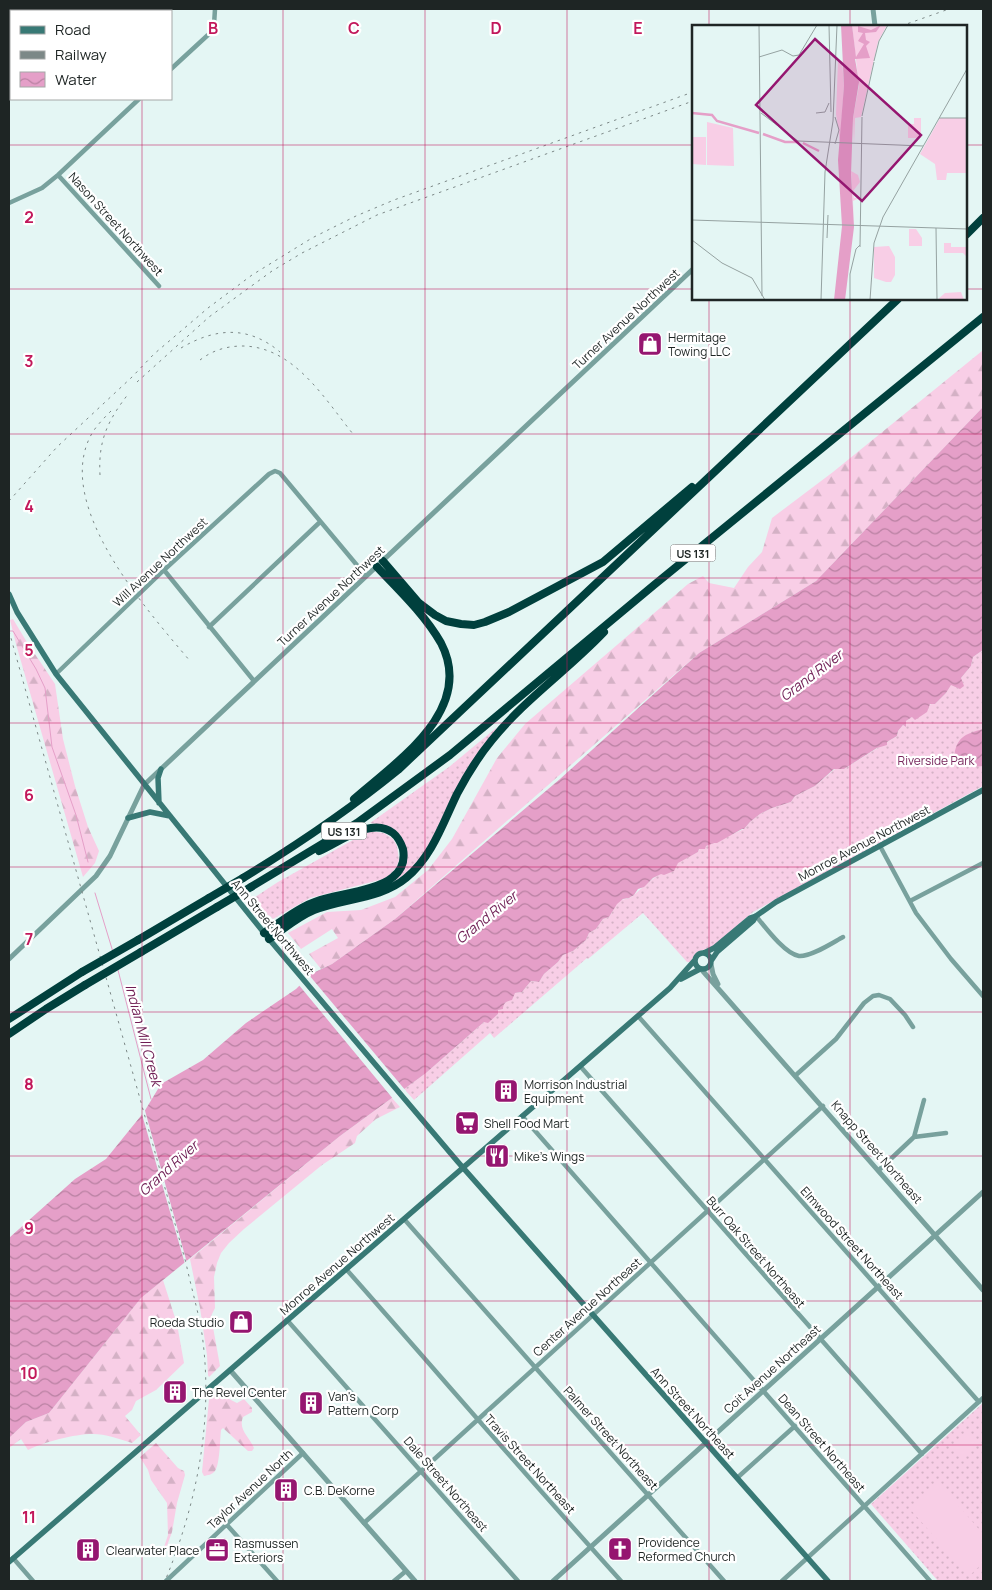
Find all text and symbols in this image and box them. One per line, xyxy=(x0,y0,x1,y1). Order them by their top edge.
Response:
legend xyxy=(10,10,172,100)
text: B xyxy=(208,17,218,39)
text: C xyxy=(348,17,360,39)
text: D xyxy=(490,17,502,39)
text: E xyxy=(633,17,643,39)
text: Road xyxy=(55,19,91,40)
inset map xyxy=(692,25,967,300)
text: Railway xyxy=(55,44,107,65)
text: Water xyxy=(55,69,97,90)
street label: Nason Street Northwest xyxy=(65,168,167,280)
text: 2 xyxy=(24,206,34,228)
street label: Turner Avenue Northwest xyxy=(569,265,683,373)
place label: Hermitage Towing LLC xyxy=(668,329,731,360)
shop icon: Hermitage Towing LLC xyxy=(637,331,663,357)
text: 3 xyxy=(24,350,34,372)
text: 4 xyxy=(24,495,34,517)
street label: Will Avenue Northwest xyxy=(109,513,211,610)
street label: Turner Avenue Northwest xyxy=(274,542,388,650)
road number: US 131 xyxy=(670,544,716,562)
text: 5 xyxy=(24,639,34,661)
water label: Grand River xyxy=(776,644,848,705)
park label: Riverside Park xyxy=(898,752,975,769)
text: 6 xyxy=(24,784,34,806)
street label: Monroe Avenue Northwest xyxy=(795,801,933,885)
road number: US 131 xyxy=(322,822,366,839)
street label: Ann Street Northwest xyxy=(228,875,318,979)
water label: Grand River xyxy=(451,885,522,948)
text: 7 xyxy=(25,928,33,950)
water label: Indian Mill Creek xyxy=(121,982,167,1090)
text: 8 xyxy=(24,1073,34,1095)
place label: Morrison Industrial Equipment xyxy=(524,1076,627,1107)
building icon: Morrison Industrial Equipment xyxy=(493,1078,519,1104)
street label: Knapp Street Northeast xyxy=(827,1097,927,1207)
supermarket icon: Shell Food Mart xyxy=(454,1110,480,1136)
place label: Shell Food Mart xyxy=(484,1115,569,1132)
water label: Grand River xyxy=(134,1135,203,1200)
restaurant icon: Mike's Wings xyxy=(484,1143,510,1169)
place label: Mike's Wings xyxy=(514,1148,584,1165)
street label: Elmwood Street Northeast xyxy=(797,1183,907,1303)
street label: Burr Oak Street Northeast xyxy=(703,1192,809,1312)
street label: Monroe Avenue Northwest xyxy=(276,1209,398,1319)
text: 9 xyxy=(24,1217,34,1239)
street label: Center Avenue Northeast xyxy=(529,1254,645,1360)
shop icon: Roeda Studio xyxy=(228,1309,254,1335)
place label: Roeda Studio xyxy=(150,1314,224,1331)
street label: Coit Avenue Northeast xyxy=(720,1321,824,1417)
text: 10 xyxy=(20,1362,38,1384)
street label: Ann Street Northeast xyxy=(647,1363,739,1463)
building icon: The Revel Center xyxy=(162,1379,188,1405)
street label: Palmer Street Northeast xyxy=(560,1382,662,1494)
place label: The Revel Center xyxy=(192,1384,287,1401)
place label: Van's Pattern Corp xyxy=(328,1388,399,1419)
building icon: Van's Pattern Corp xyxy=(298,1390,324,1416)
street label: Dean Street Northeast xyxy=(775,1390,870,1496)
street label: Travis Street Northeast xyxy=(481,1411,579,1518)
street label: Dale Street Northeast xyxy=(400,1433,492,1535)
street label: Taylor Avenue North xyxy=(204,1445,296,1533)
building icon: C.B. DeKorne xyxy=(273,1477,299,1503)
place label: C.B. DeKorne xyxy=(304,1482,375,1499)
text: 11 xyxy=(22,1506,36,1528)
place label: Providence Reformed Church xyxy=(638,1534,736,1565)
place label: Rasmussen Exteriors xyxy=(234,1535,298,1566)
church icon: Providence Reformed Church xyxy=(607,1536,633,1562)
building icon: Clearwater Place xyxy=(75,1537,101,1563)
office icon: Rasmussen Exteriors xyxy=(204,1537,230,1563)
place label: Clearwater Place xyxy=(106,1542,199,1559)

